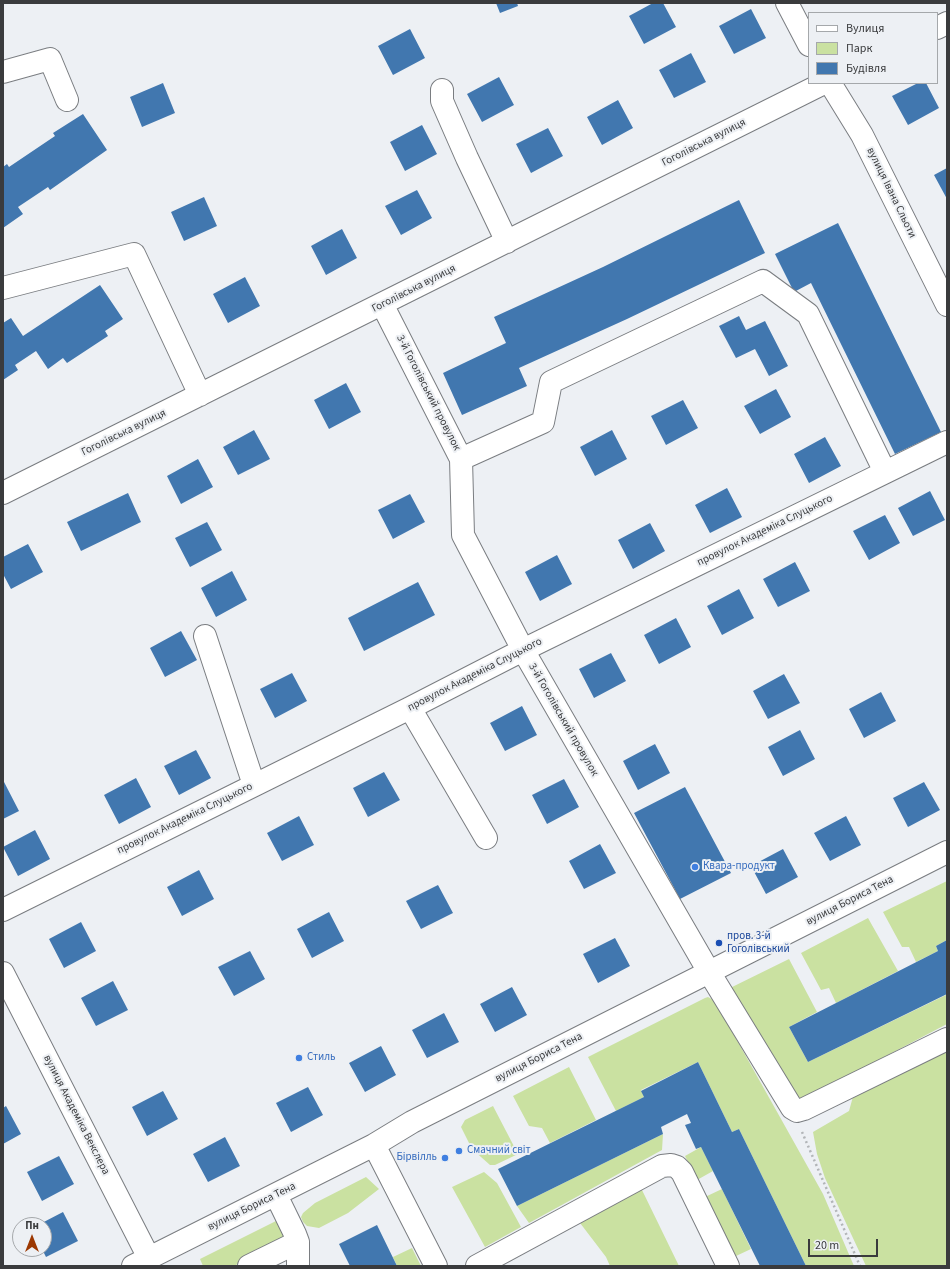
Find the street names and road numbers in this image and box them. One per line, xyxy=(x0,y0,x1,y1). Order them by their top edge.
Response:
street label: Гоголівська вулиця xyxy=(660,116,748,170)
street label: вулиця Івана Сльоти xyxy=(863,146,919,240)
street label: Гоголівська вулиця xyxy=(370,262,458,316)
street label: 3-й Гоголівський провулок xyxy=(393,333,463,453)
street label: Гоголівська вулиця xyxy=(80,407,168,459)
street label: провулок Академіка Слуцького xyxy=(695,492,835,570)
street label: провулок Академіка Слуцького xyxy=(406,635,544,715)
street label: 3-й Гоголівський провулок xyxy=(525,661,601,779)
street label: провулок Академіка Слуцького xyxy=(115,780,255,858)
street label: вулиця Бориса Тена xyxy=(804,873,896,929)
street label: вулиця Бориса Тена xyxy=(493,1030,585,1086)
street label: вулиця Академіка Векслера xyxy=(40,1053,112,1177)
street label: вулиця Бориса Тена xyxy=(206,1180,298,1234)

